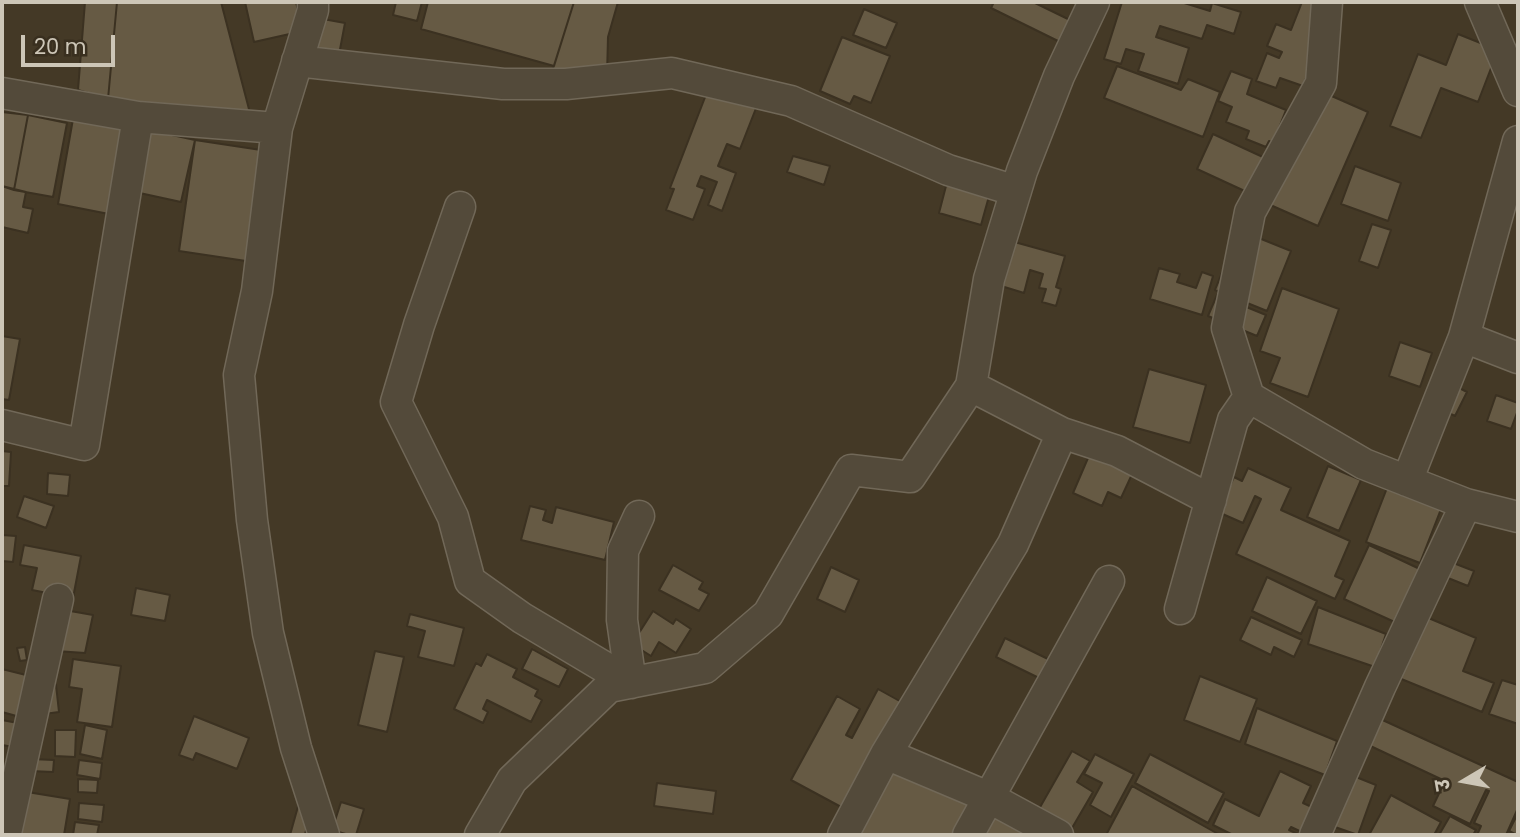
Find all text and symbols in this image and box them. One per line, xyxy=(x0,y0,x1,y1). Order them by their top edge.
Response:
scale bar xyxy=(24,21,119,65)
text: 20 m xyxy=(34,32,87,61)
north arrow xyxy=(1429,746,1499,816)
text: उ xyxy=(1429,777,1457,792)

